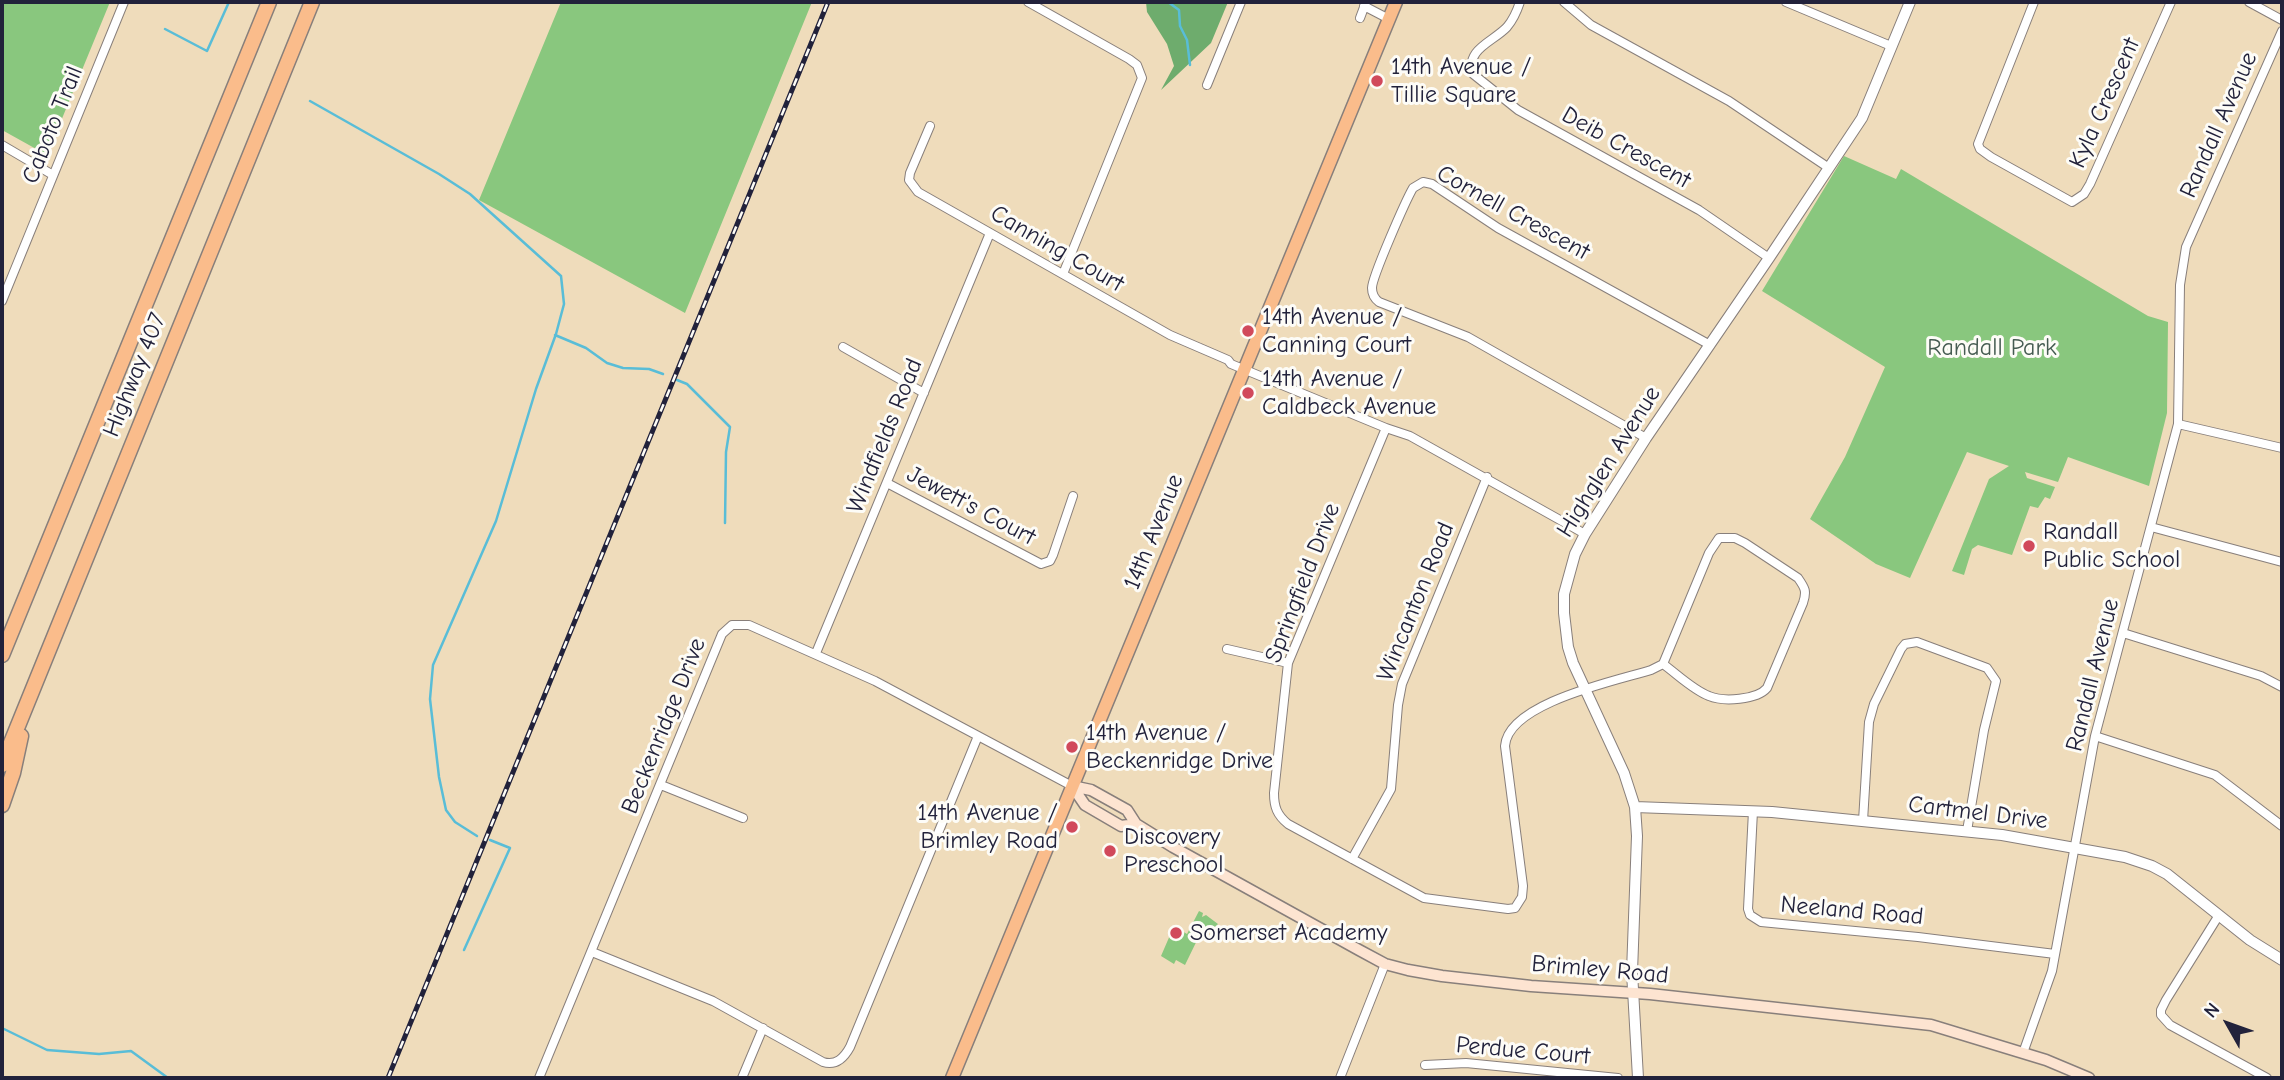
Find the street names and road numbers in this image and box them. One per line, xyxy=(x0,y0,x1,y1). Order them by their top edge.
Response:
street label: Kyla Crescent xyxy=(2064,34,2146,172)
street label: Randall Avenue xyxy=(2174,48,2264,202)
street label: Caboto Trail xyxy=(16,62,90,188)
street label: Deib Crescent xyxy=(1557,101,1695,195)
street label: Cornell Crescent xyxy=(1432,159,1594,267)
street label: Canning Court xyxy=(985,199,1129,299)
street label: Highway 407 xyxy=(97,309,173,441)
street label: Windfields Road xyxy=(841,354,929,518)
street label: Highglen Avenue xyxy=(1551,381,1667,543)
street label: Jewett's Court xyxy=(902,460,1040,552)
street label: 14th Avenue xyxy=(1118,470,1190,594)
street label: Springfield Drive xyxy=(1259,499,1347,667)
street label: Wincanton Road xyxy=(1371,518,1461,686)
street label: Randall Avenue xyxy=(2060,596,2126,754)
street label: Beckenridge Drive xyxy=(616,634,712,818)
street label: Cartmel Drive xyxy=(1907,790,2049,836)
street label: Neeland Road xyxy=(1779,890,1925,932)
street label: Brimley Road xyxy=(1530,950,1670,990)
street label: Perdue Court xyxy=(1455,1031,1591,1071)

